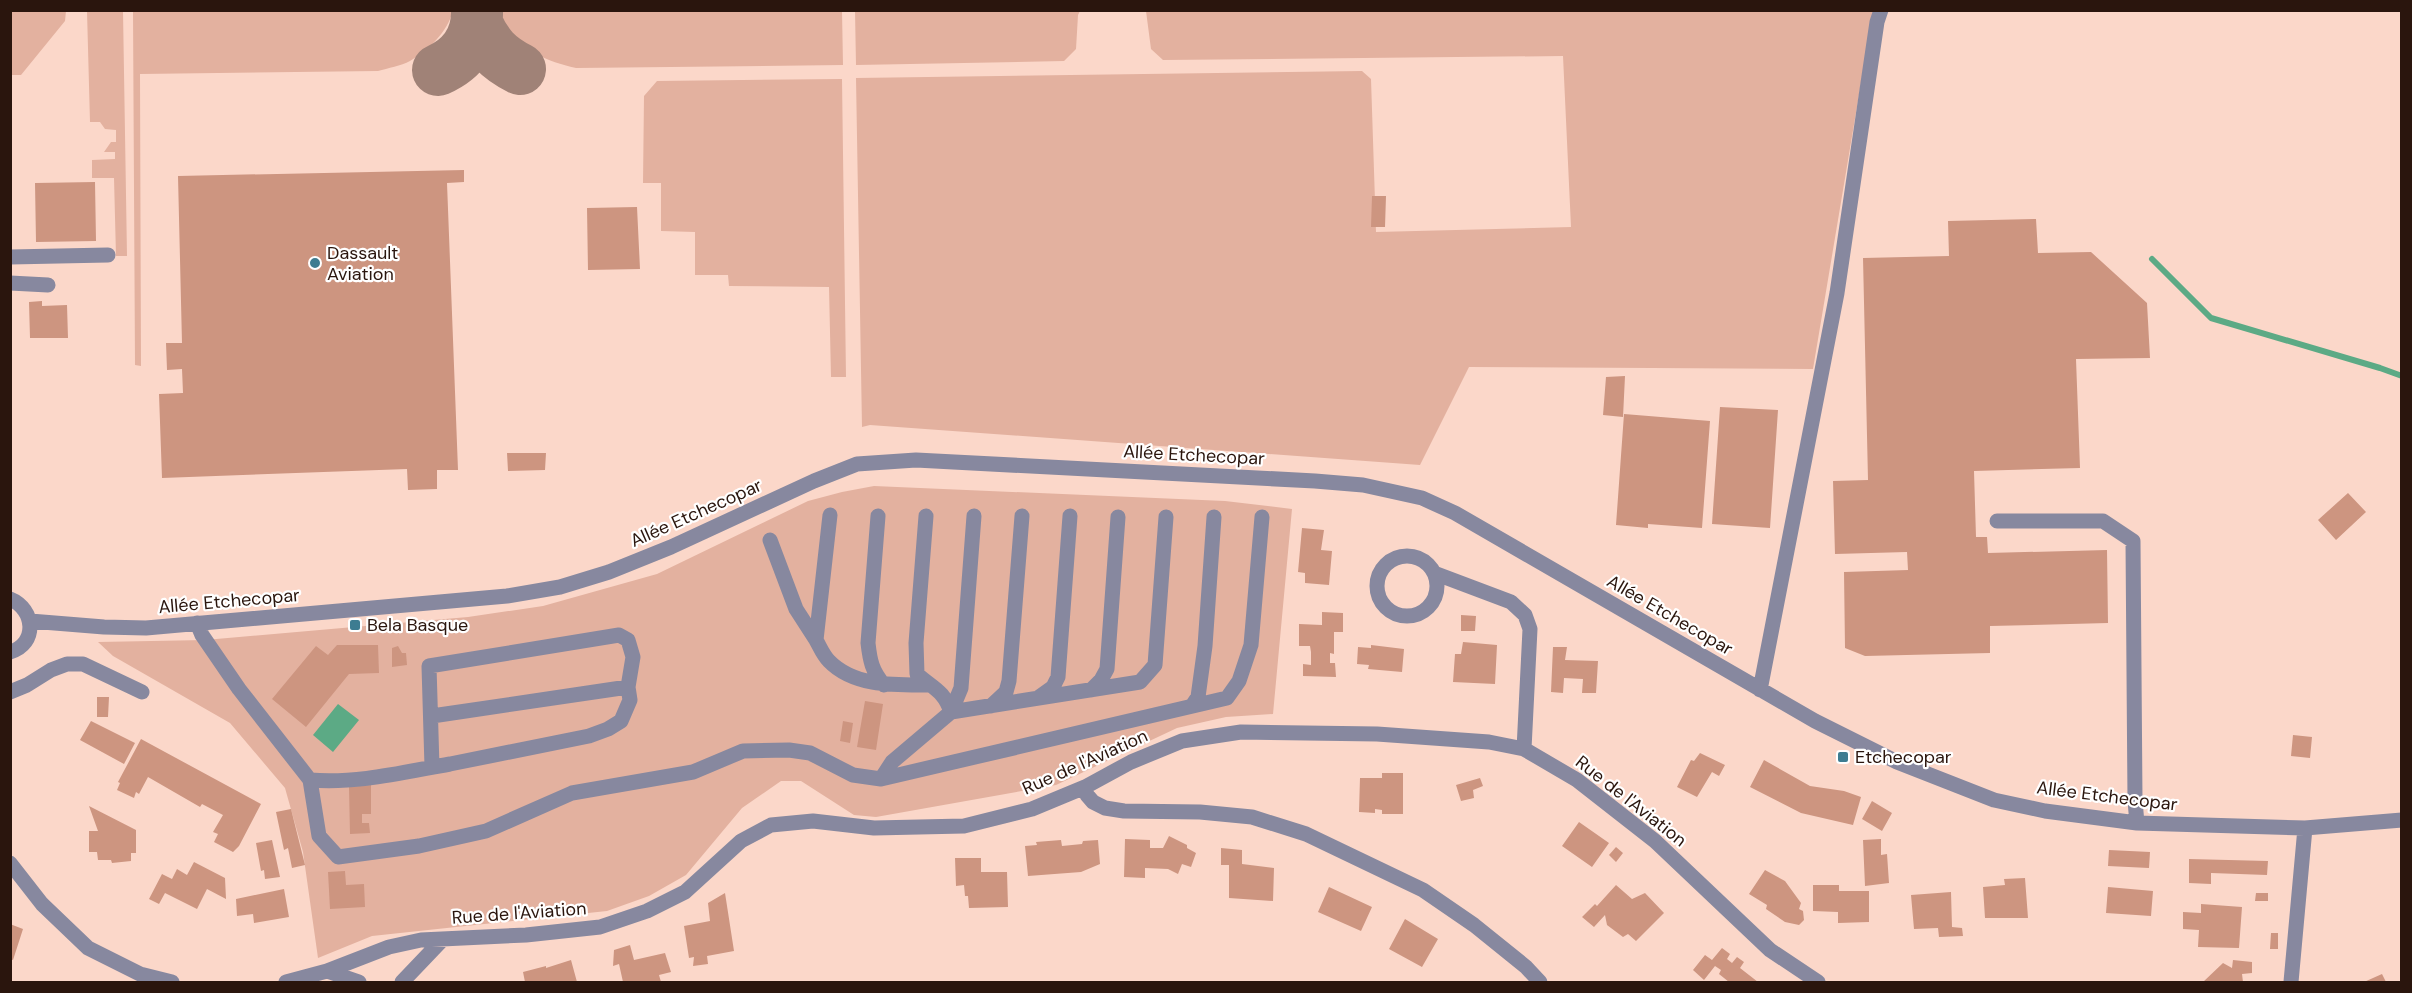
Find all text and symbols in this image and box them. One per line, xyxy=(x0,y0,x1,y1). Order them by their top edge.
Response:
place label: Dassault Aviation xyxy=(327,241,398,286)
marker: Dassault Aviation xyxy=(308,256,322,270)
street label: Allée Etchecopar xyxy=(1123,439,1266,471)
street label: Allée Etchecopar xyxy=(626,473,766,553)
street label: Allée Etchecopar xyxy=(1603,569,1738,661)
street label: Allée Etchecopar xyxy=(157,583,301,619)
place label: Bela Basque xyxy=(367,613,468,637)
marker: Bela Basque xyxy=(348,618,362,632)
street label: Rue de l'Aviation xyxy=(1019,724,1151,800)
place label: Etchecopar xyxy=(1855,745,1952,769)
street label: Rue de l'Aviation xyxy=(1570,750,1692,852)
marker: Etchecopar xyxy=(1836,750,1850,764)
street label: Allée Etchecopar xyxy=(2035,775,2179,817)
street label: Rue de l'Aviation xyxy=(451,896,587,930)

